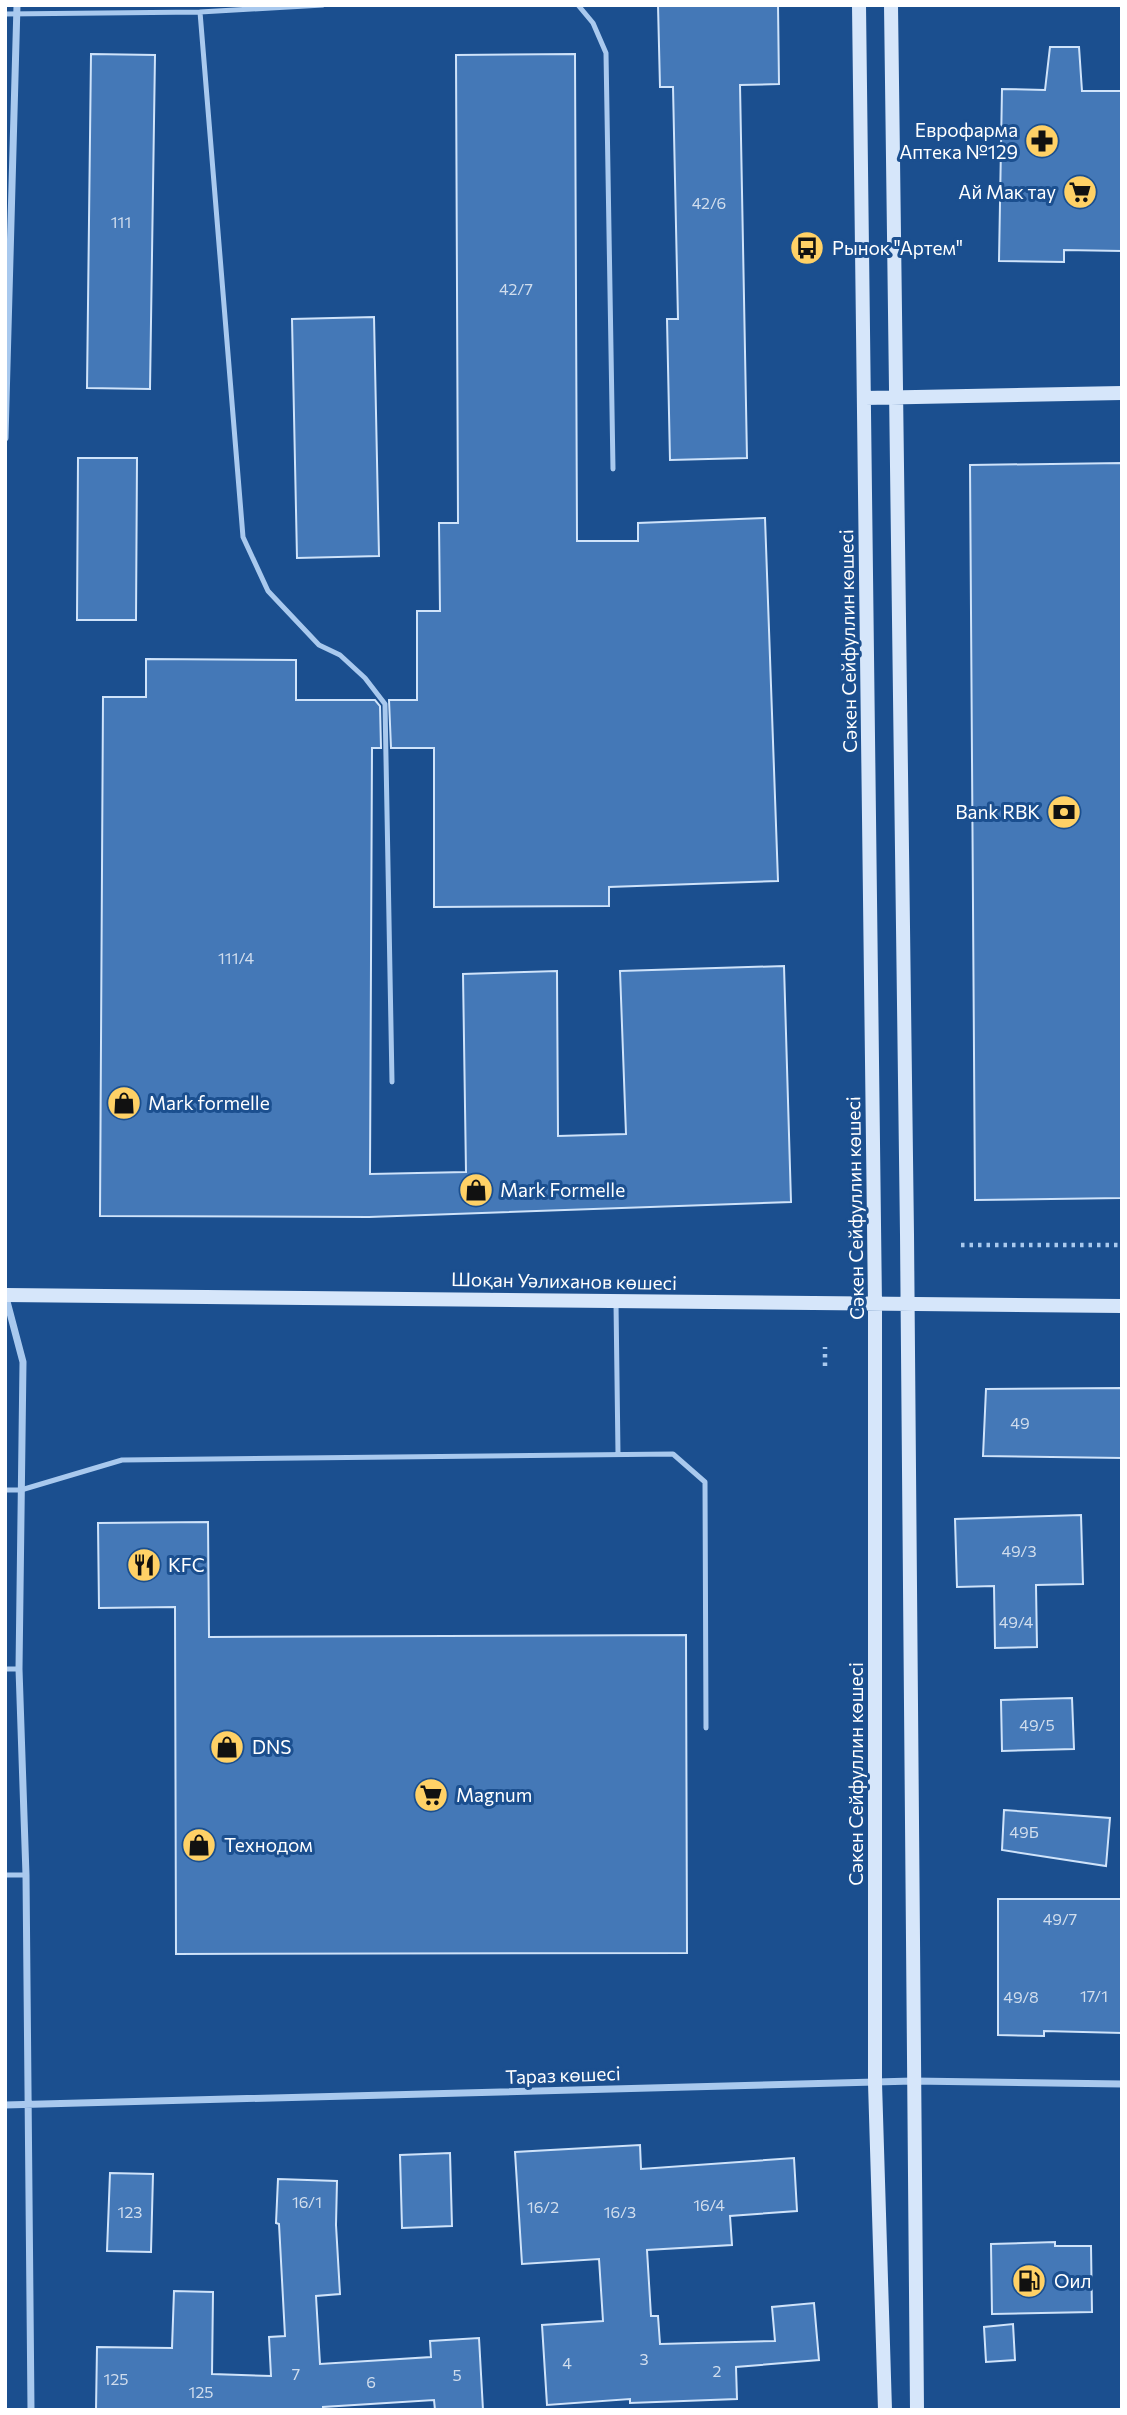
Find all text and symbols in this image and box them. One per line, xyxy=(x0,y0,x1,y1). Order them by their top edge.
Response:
place label: Еврофарма Аптека №129 xyxy=(899,118,1018,163)
pharmacy icon: Еврофарма Аптека №129 xyxy=(1023,122,1061,160)
supermarket icon: Ай Мак тау xyxy=(1061,173,1099,211)
place label: Ай Мак тау xyxy=(958,180,1056,203)
house number: 42/6 xyxy=(692,193,726,212)
house number: 111 xyxy=(111,212,131,231)
bus stop icon: Рынок "Артем" xyxy=(788,229,826,267)
place label: Рынок "Артем" xyxy=(832,236,963,259)
house number: 42/7 xyxy=(499,279,533,298)
street label: Сәкен Сейфуллин көшесі xyxy=(834,529,861,753)
bank icon: Bank RBK xyxy=(1045,793,1083,831)
place label: Bank RBK xyxy=(955,800,1040,823)
house number: 111/4 xyxy=(218,948,254,967)
shop icon: Mark formelle xyxy=(105,1084,143,1122)
place label: Mark formelle xyxy=(148,1091,270,1114)
street label: Сәкен Сейфуллин көшесі xyxy=(841,1096,868,1320)
shop icon: Mark Formelle xyxy=(457,1171,495,1209)
place label: Mark Formelle xyxy=(500,1178,625,1201)
street label: Шоқан Уәлиханов көшесі xyxy=(451,1267,677,1294)
house number: 49 xyxy=(1010,1413,1030,1432)
house number: 49/3 xyxy=(1001,1541,1037,1560)
restaurant icon: KFC xyxy=(125,1546,163,1584)
place label: KFC xyxy=(168,1553,205,1576)
house number: 49/4 xyxy=(999,1612,1034,1631)
street label: Сәкен Сейфуллин көшесі xyxy=(844,1662,867,1886)
house number: 49/5 xyxy=(1019,1715,1055,1734)
shop icon: DNS xyxy=(208,1728,246,1766)
place label: DNS xyxy=(252,1735,291,1758)
supermarket icon: Magnum xyxy=(412,1776,450,1814)
place label: Magnum xyxy=(456,1783,532,1806)
house number: 49Б xyxy=(1009,1822,1039,1841)
shop icon: Технодом xyxy=(180,1826,218,1864)
place label: Технодом xyxy=(224,1833,313,1856)
house number: 49/7 xyxy=(1043,1909,1077,1928)
house number: 17/1 xyxy=(1080,1986,1108,2005)
house number: 49/8 xyxy=(1003,1987,1039,2006)
street label: Тараз көшесі xyxy=(505,2061,621,2088)
house number: 16/1 xyxy=(292,2192,322,2211)
house number: 16/4 xyxy=(693,2195,725,2214)
house number: 16/2 xyxy=(527,2197,559,2216)
house number: 123 xyxy=(118,2202,142,2221)
house number: 16/3 xyxy=(604,2202,636,2221)
fuel station icon: Оил xyxy=(1010,2262,1048,2300)
place label: Оил xyxy=(1054,2269,1091,2292)
house number: 3 xyxy=(639,2349,649,2368)
house number: 4 xyxy=(562,2353,572,2372)
house number: 2 xyxy=(713,2361,722,2380)
house number: 7 xyxy=(292,2364,300,2383)
house number: 5 xyxy=(452,2365,462,2384)
house number: 125 xyxy=(104,2369,128,2388)
house number: 6 xyxy=(366,2372,376,2391)
house number: 125 xyxy=(189,2382,213,2401)

